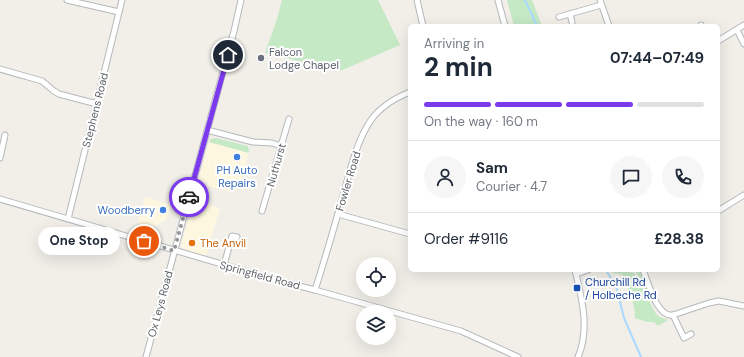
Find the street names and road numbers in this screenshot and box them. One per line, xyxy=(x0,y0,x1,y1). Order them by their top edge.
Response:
street label: Stephens Road xyxy=(79,71,111,149)
street label: Nuthurst xyxy=(263,142,289,188)
street label: Fowler Road xyxy=(332,149,364,213)
street label: Springfield Road xyxy=(218,258,302,292)
street label: Ox Leys Road xyxy=(144,269,176,339)

